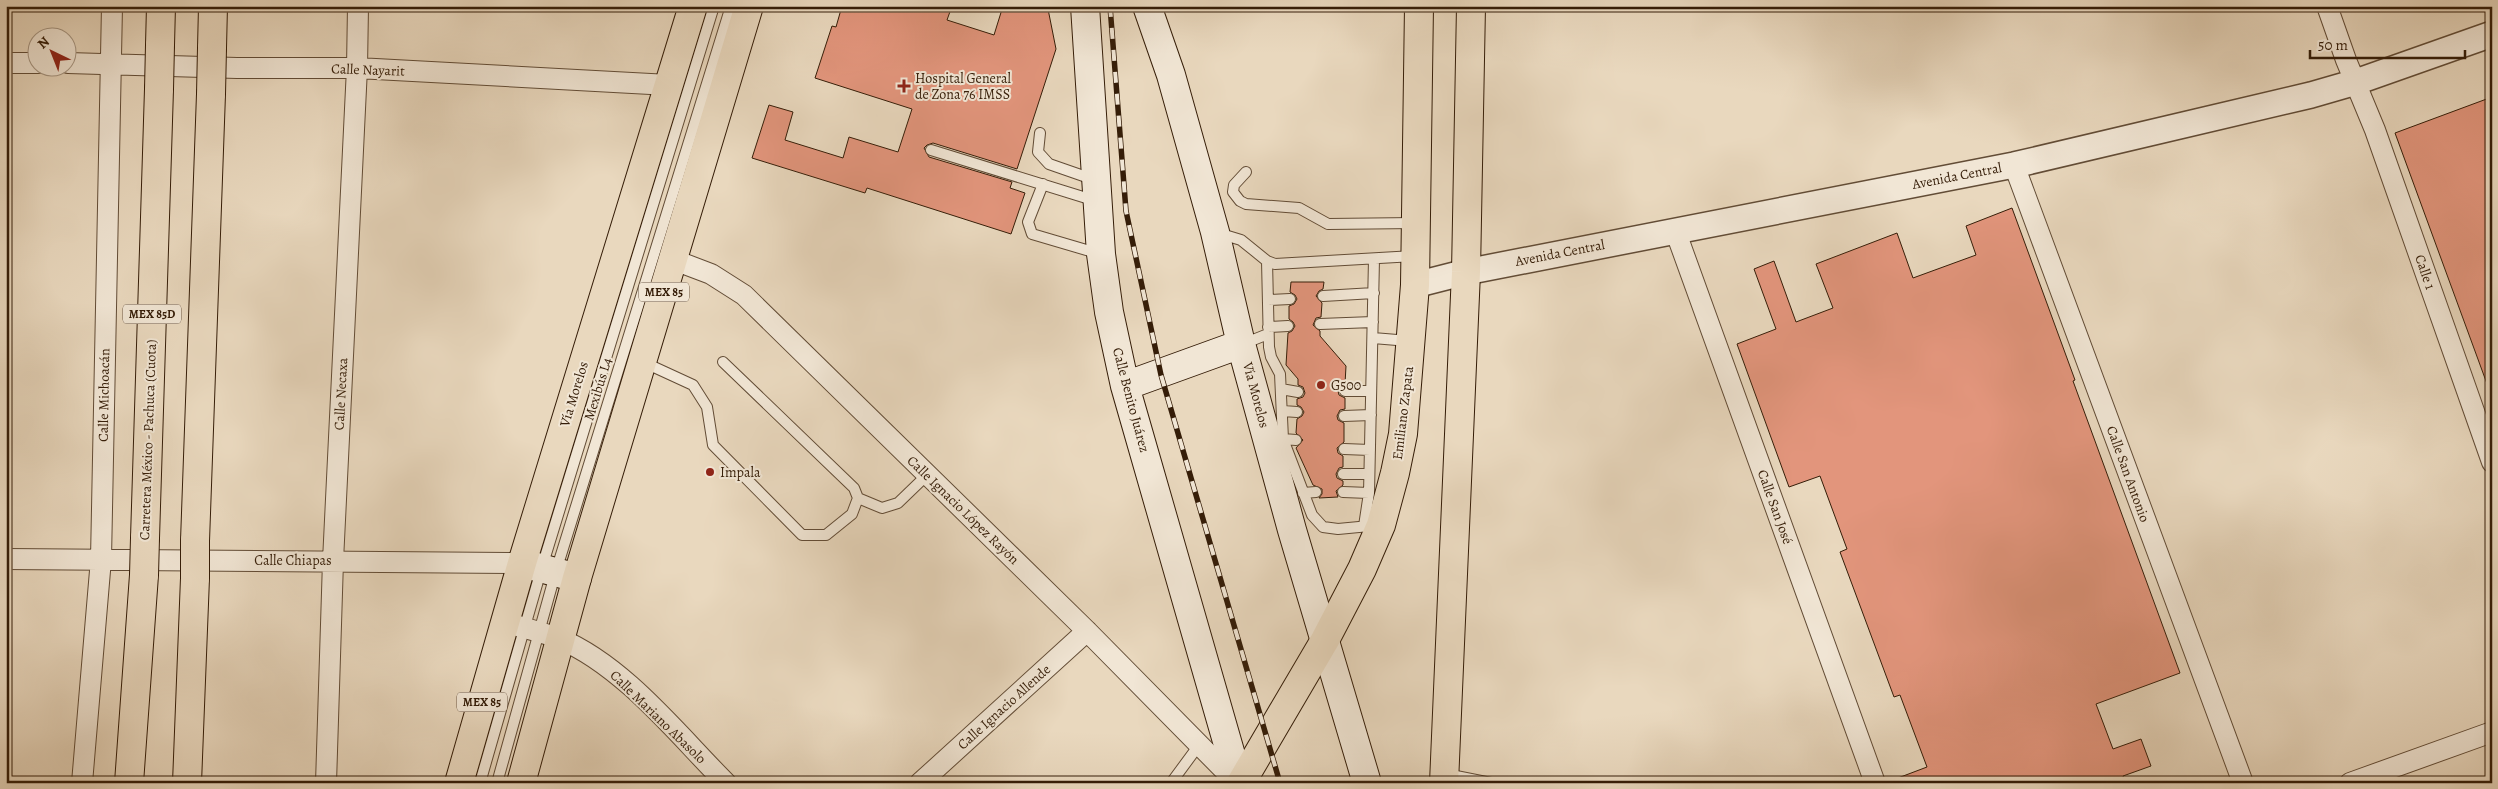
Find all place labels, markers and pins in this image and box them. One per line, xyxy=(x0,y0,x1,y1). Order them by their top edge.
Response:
place label: Hospital General de Zona 76 IMSS xyxy=(915,69,1012,104)
marker: Hospital General de Zona 76 IMSS xyxy=(897,79,911,93)
place label: G500 xyxy=(1331,376,1361,395)
marker: G500 xyxy=(1315,379,1327,391)
place label: Impala xyxy=(720,463,761,482)
marker: Impala xyxy=(704,466,716,478)

